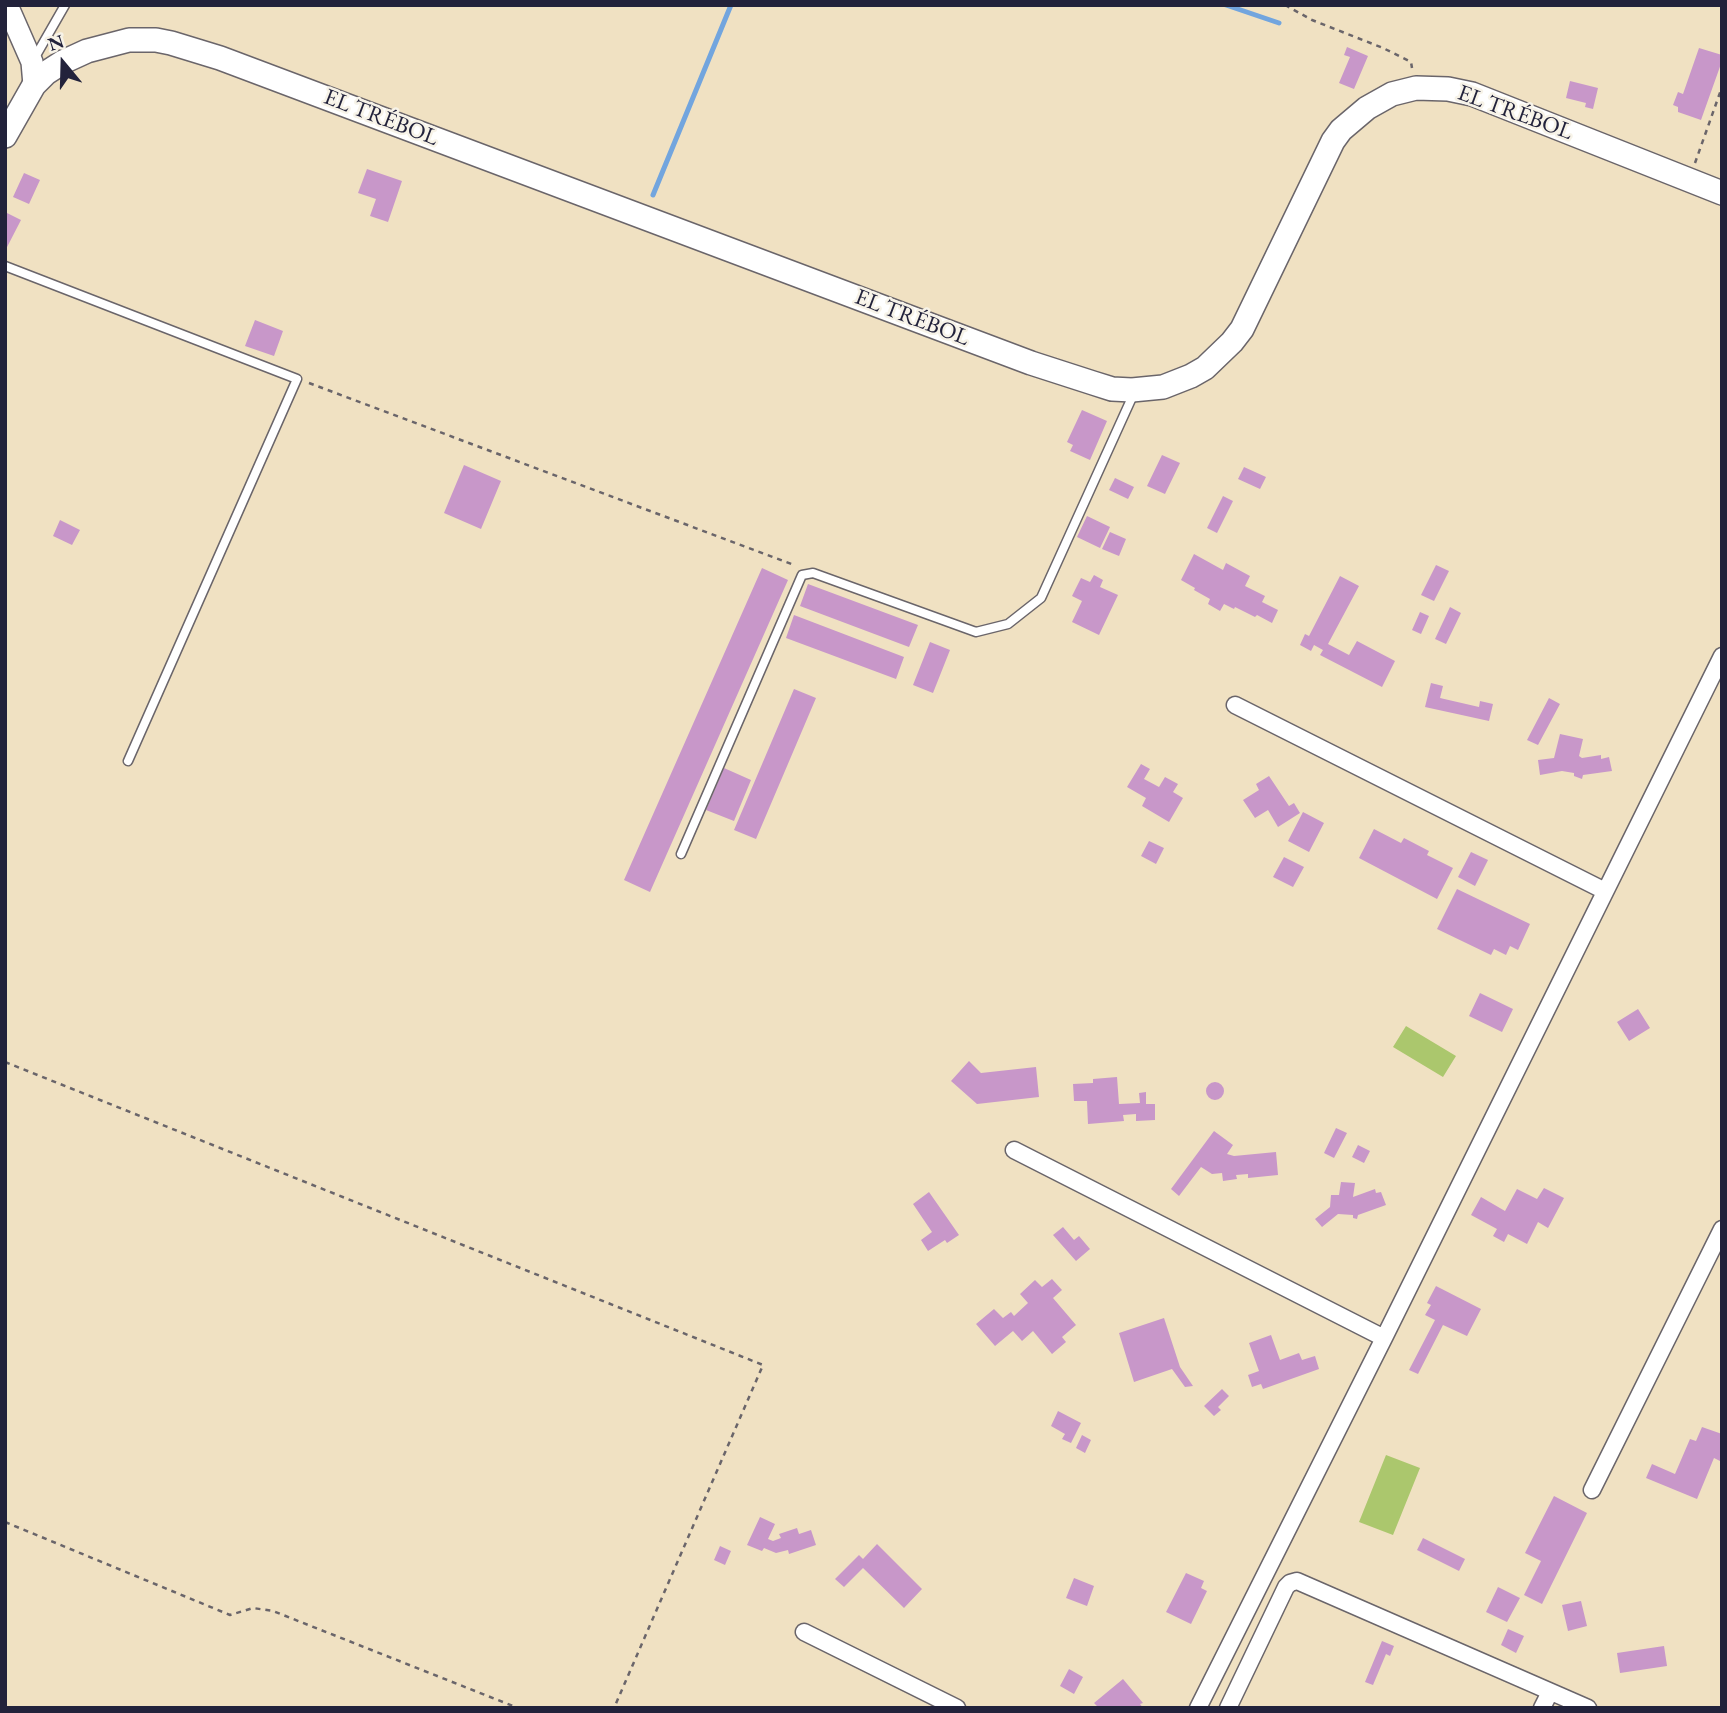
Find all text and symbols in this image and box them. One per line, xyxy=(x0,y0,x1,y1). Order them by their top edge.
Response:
north arrow xyxy=(28,28,98,98)
text: N xyxy=(45,28,67,57)
street label: EL TRÉBOL xyxy=(1454,79,1576,147)
street label: EL TRÉBOL xyxy=(320,84,442,152)
street label: EL TRÉBOL xyxy=(851,284,973,352)

